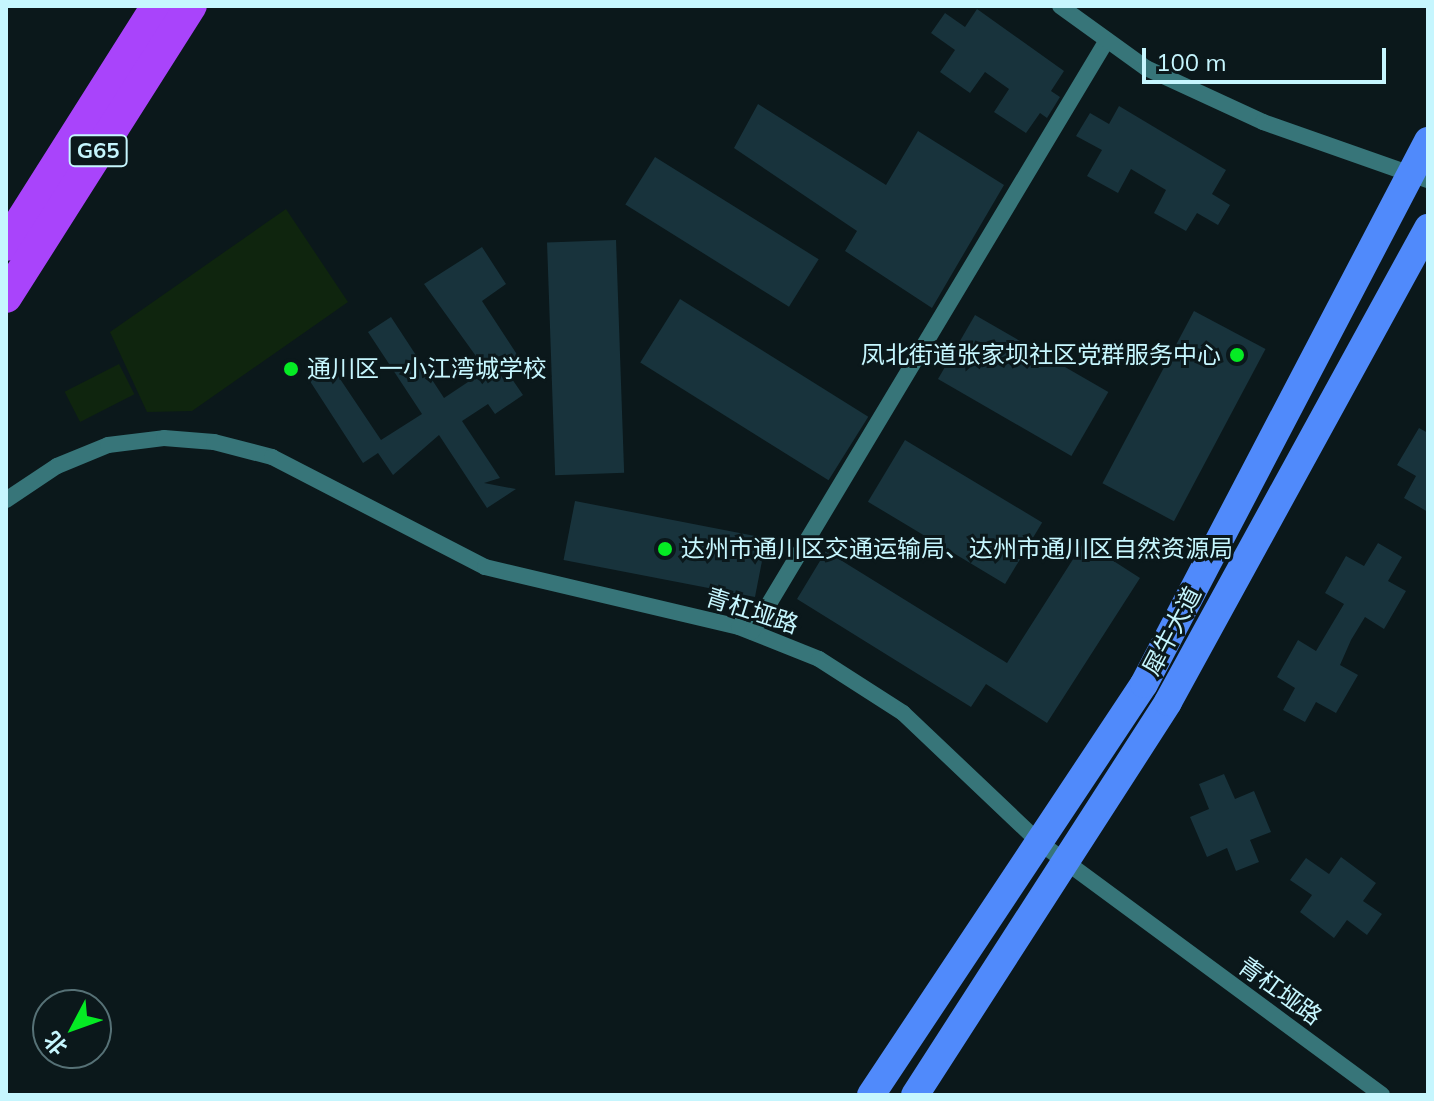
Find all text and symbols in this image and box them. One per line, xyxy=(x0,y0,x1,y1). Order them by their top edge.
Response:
scale bar xyxy=(1146,32,1390,82)
text: 100 m xyxy=(1156,47,1227,77)
road number: G65 xyxy=(68,133,128,169)
place label: 凤北街道张家坝社区党群服务中心 xyxy=(861,341,1221,369)
marker: 凤北街道张家坝社区党群服务中心 xyxy=(1228,346,1246,364)
place label: 通川区一小江湾城学校 xyxy=(307,355,547,383)
marker: 通川区一小江湾城学校 xyxy=(282,360,300,378)
place label: 达州市通川区交通运输局、达州市通川区自然资源局 xyxy=(681,535,1233,563)
marker: 达州市通川区交通运输局、达州市通川区自然资源局 xyxy=(656,540,674,558)
street label: 青杠垭路 xyxy=(702,582,802,640)
street label: 犀牛大道 xyxy=(1137,582,1207,680)
street label: 青杠垭路 xyxy=(1233,951,1327,1031)
north arrow xyxy=(32,989,112,1069)
text: 北 xyxy=(38,1026,73,1061)

